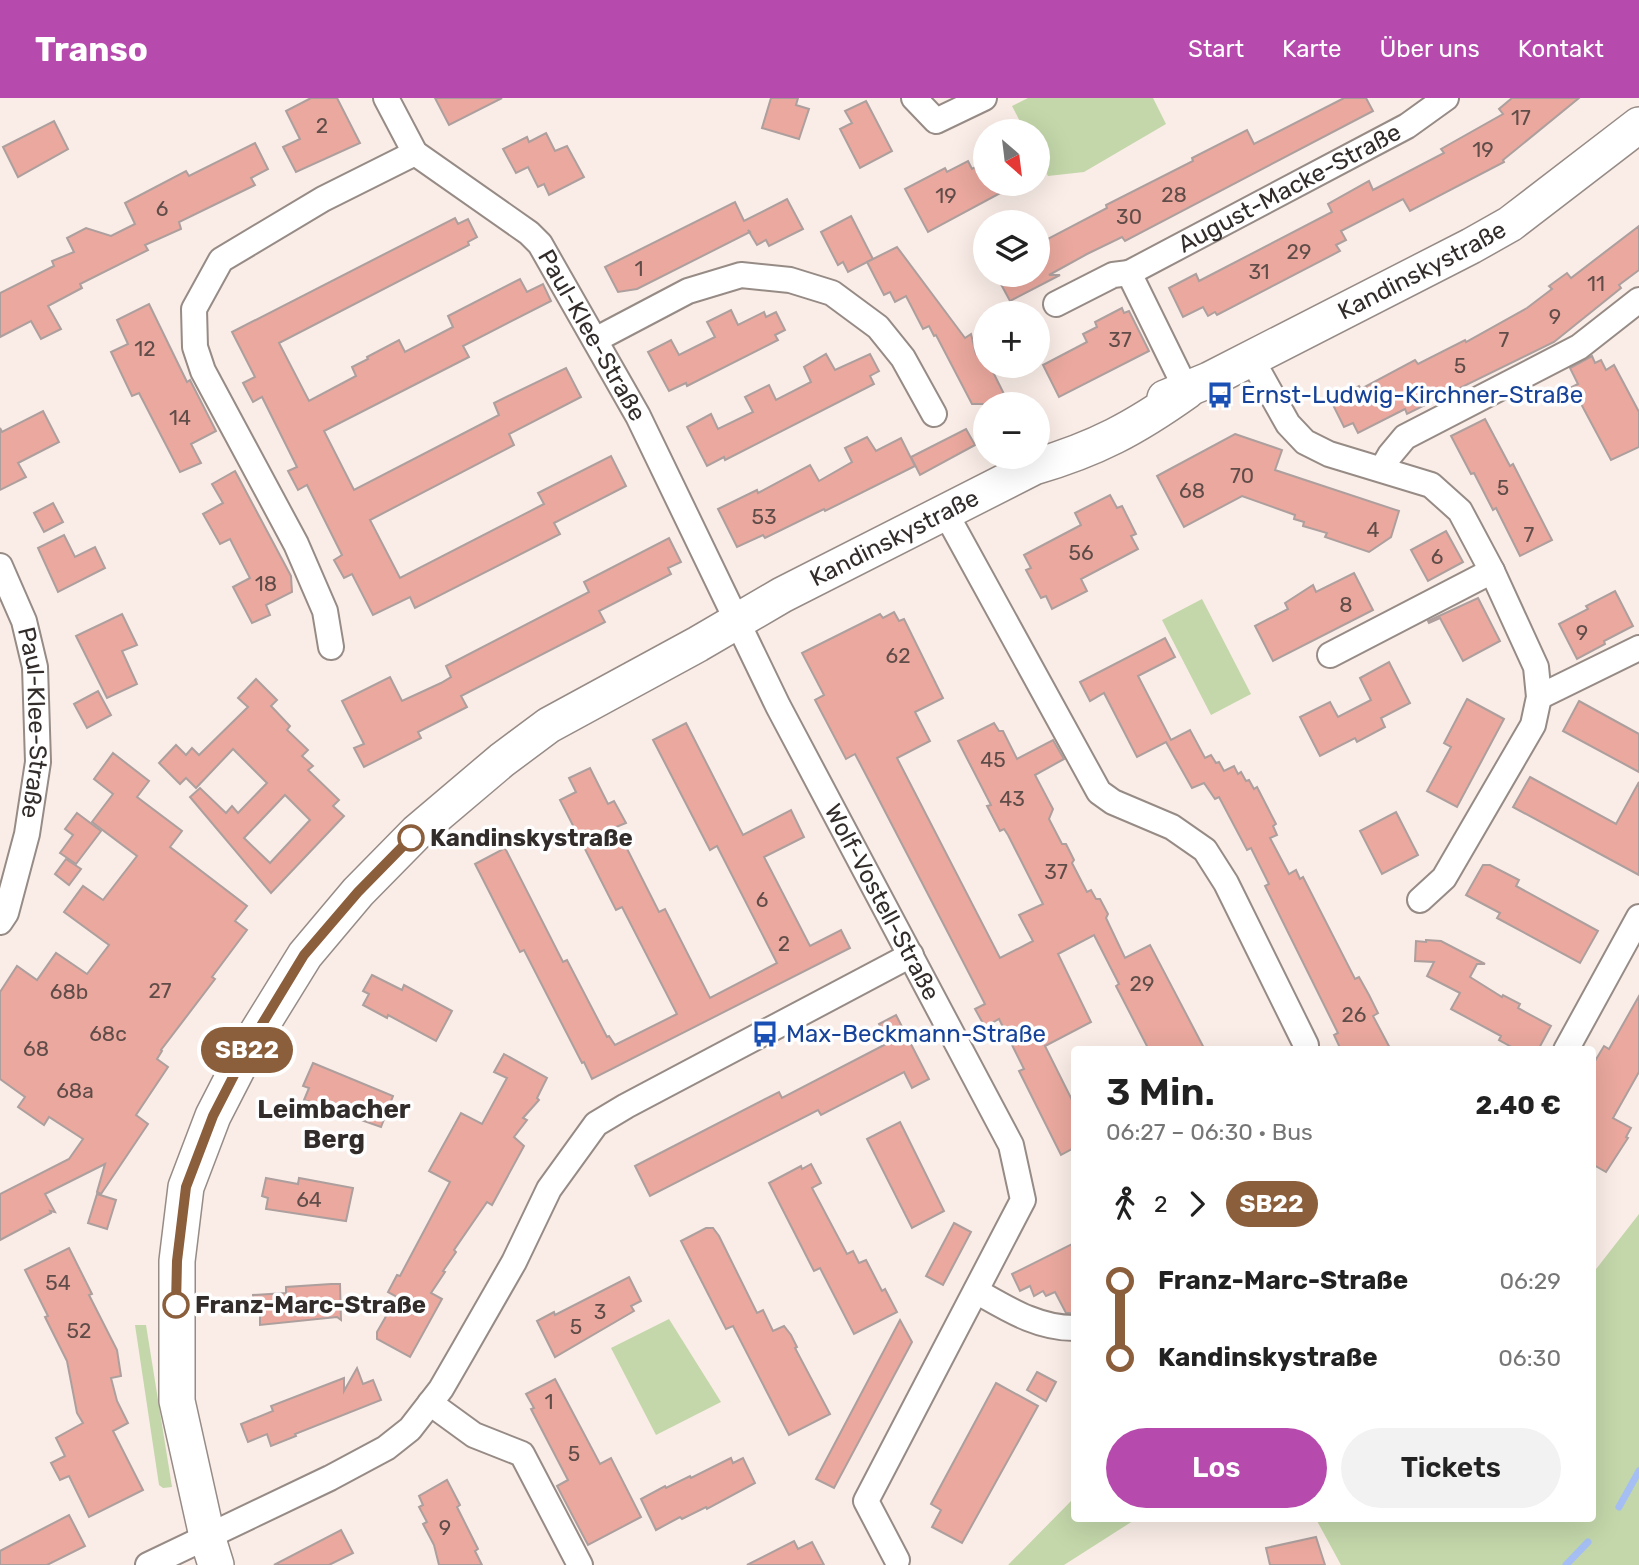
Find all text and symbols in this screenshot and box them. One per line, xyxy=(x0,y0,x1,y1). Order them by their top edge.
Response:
text: Transo xyxy=(35,30,148,69)
text: Start xyxy=(1188,35,1244,63)
text: Karte xyxy=(1282,35,1342,63)
text: Über uns xyxy=(1380,35,1480,63)
text: Kontakt xyxy=(1518,35,1604,63)
house number: 17 xyxy=(1511,105,1531,130)
house number: 2 xyxy=(316,113,328,138)
street label: August-Macke-Straße xyxy=(1173,118,1406,259)
north arrow xyxy=(973,119,1050,196)
map controls xyxy=(973,119,1050,469)
house number: 19 xyxy=(1472,137,1494,162)
house number: 28 xyxy=(1161,182,1187,207)
house number: 19 xyxy=(935,183,957,208)
house number: 6 xyxy=(156,196,168,221)
house number: 30 xyxy=(1116,204,1142,229)
button: layers xyxy=(973,210,1050,287)
street label: Kandinskystraße xyxy=(1333,215,1511,326)
house number: 29 xyxy=(1287,239,1311,264)
street label: Paul-Klee-Straße xyxy=(532,245,652,426)
house number: 1 xyxy=(635,256,644,281)
house number: 31 xyxy=(1248,259,1270,284)
house number: 11 xyxy=(1587,271,1605,296)
button: + xyxy=(973,301,1050,378)
house number: 9 xyxy=(1549,304,1561,329)
house number: 37 xyxy=(1108,327,1132,352)
house number: 7 xyxy=(1499,327,1510,352)
house number: 12 xyxy=(134,336,156,361)
house number: 5 xyxy=(1454,353,1466,378)
bus stop icon: Ernst-Ludwig-Kirchner-Straße xyxy=(1205,380,1235,410)
place label: Ernst-Ludwig-Kirchner-Straße xyxy=(1241,381,1583,409)
button: − xyxy=(973,392,1050,469)
house number: 14 xyxy=(169,405,191,430)
house number: 70 xyxy=(1230,463,1254,488)
house number: 5 xyxy=(1497,475,1509,500)
house number: 68 xyxy=(1179,478,1205,503)
street label: Kandinskystraße xyxy=(805,483,983,592)
house number: 53 xyxy=(751,504,777,529)
house number: 4 xyxy=(1366,517,1380,542)
house number: 7 xyxy=(1524,522,1535,547)
house number: 56 xyxy=(1068,540,1094,565)
house number: 6 xyxy=(1431,544,1443,569)
house number: 18 xyxy=(255,571,277,596)
house number: 8 xyxy=(1339,592,1353,617)
house number: 9 xyxy=(1576,620,1588,645)
street label: Paul-Klee-Straße xyxy=(12,624,52,820)
house number: 62 xyxy=(886,643,911,668)
house number: 45 xyxy=(980,747,1006,772)
house number: 43 xyxy=(999,786,1025,811)
street label: Wolf-Vostell-Straße xyxy=(819,799,946,1005)
place label: Kandinskystraße xyxy=(430,824,633,852)
marker: Kandinskystraße xyxy=(398,825,424,851)
house number: 37 xyxy=(1044,859,1068,884)
house number: 6 xyxy=(756,887,768,912)
house number: 2 xyxy=(778,931,790,956)
house number: 29 xyxy=(1130,971,1154,996)
house number: 27 xyxy=(148,978,172,1003)
house number: 68b xyxy=(50,979,88,1004)
house number: 26 xyxy=(1342,1002,1367,1027)
bus stop icon: Max-Beckmann-Straße xyxy=(750,1019,780,1049)
place label: Max-Beckmann-Straße xyxy=(786,1020,1046,1048)
house number: 68c xyxy=(89,1021,127,1046)
line badge: SB22 xyxy=(198,1027,296,1073)
house number: 68 xyxy=(23,1036,49,1061)
text: SB22 xyxy=(215,1036,279,1064)
text: 3 Min. xyxy=(1106,1069,1215,1115)
house number: 68a xyxy=(56,1078,94,1103)
text: 2.40 € xyxy=(1476,1090,1561,1121)
district label: Leimbacher Berg xyxy=(257,1094,411,1155)
text: 06:27 – 06:30 · Bus xyxy=(1106,1118,1313,1146)
icon: walk xyxy=(1106,1185,1144,1223)
icon: forward xyxy=(1178,1185,1216,1223)
house number: 64 xyxy=(296,1187,322,1212)
text: 2 xyxy=(1154,1190,1168,1218)
text: SB22 xyxy=(1240,1190,1304,1218)
text: Franz-Marc-Straße xyxy=(1158,1265,1408,1296)
text: 06:29 xyxy=(1499,1267,1561,1295)
house number: 54 xyxy=(45,1270,71,1295)
place label: Franz-Marc-Straße xyxy=(195,1291,426,1319)
marker: Franz-Marc-Straße xyxy=(163,1292,189,1318)
house number: 3 xyxy=(594,1299,606,1324)
house number: 5 xyxy=(570,1314,582,1339)
house number: 52 xyxy=(67,1318,91,1343)
text: Kandinskystraße xyxy=(1158,1342,1378,1373)
text: 06:30 xyxy=(1498,1344,1561,1372)
house number: 1 xyxy=(545,1389,554,1414)
button: Los xyxy=(1106,1428,1327,1508)
button: Tickets xyxy=(1341,1428,1561,1508)
house number: 5 xyxy=(568,1441,580,1466)
house number: 9 xyxy=(439,1515,451,1540)

